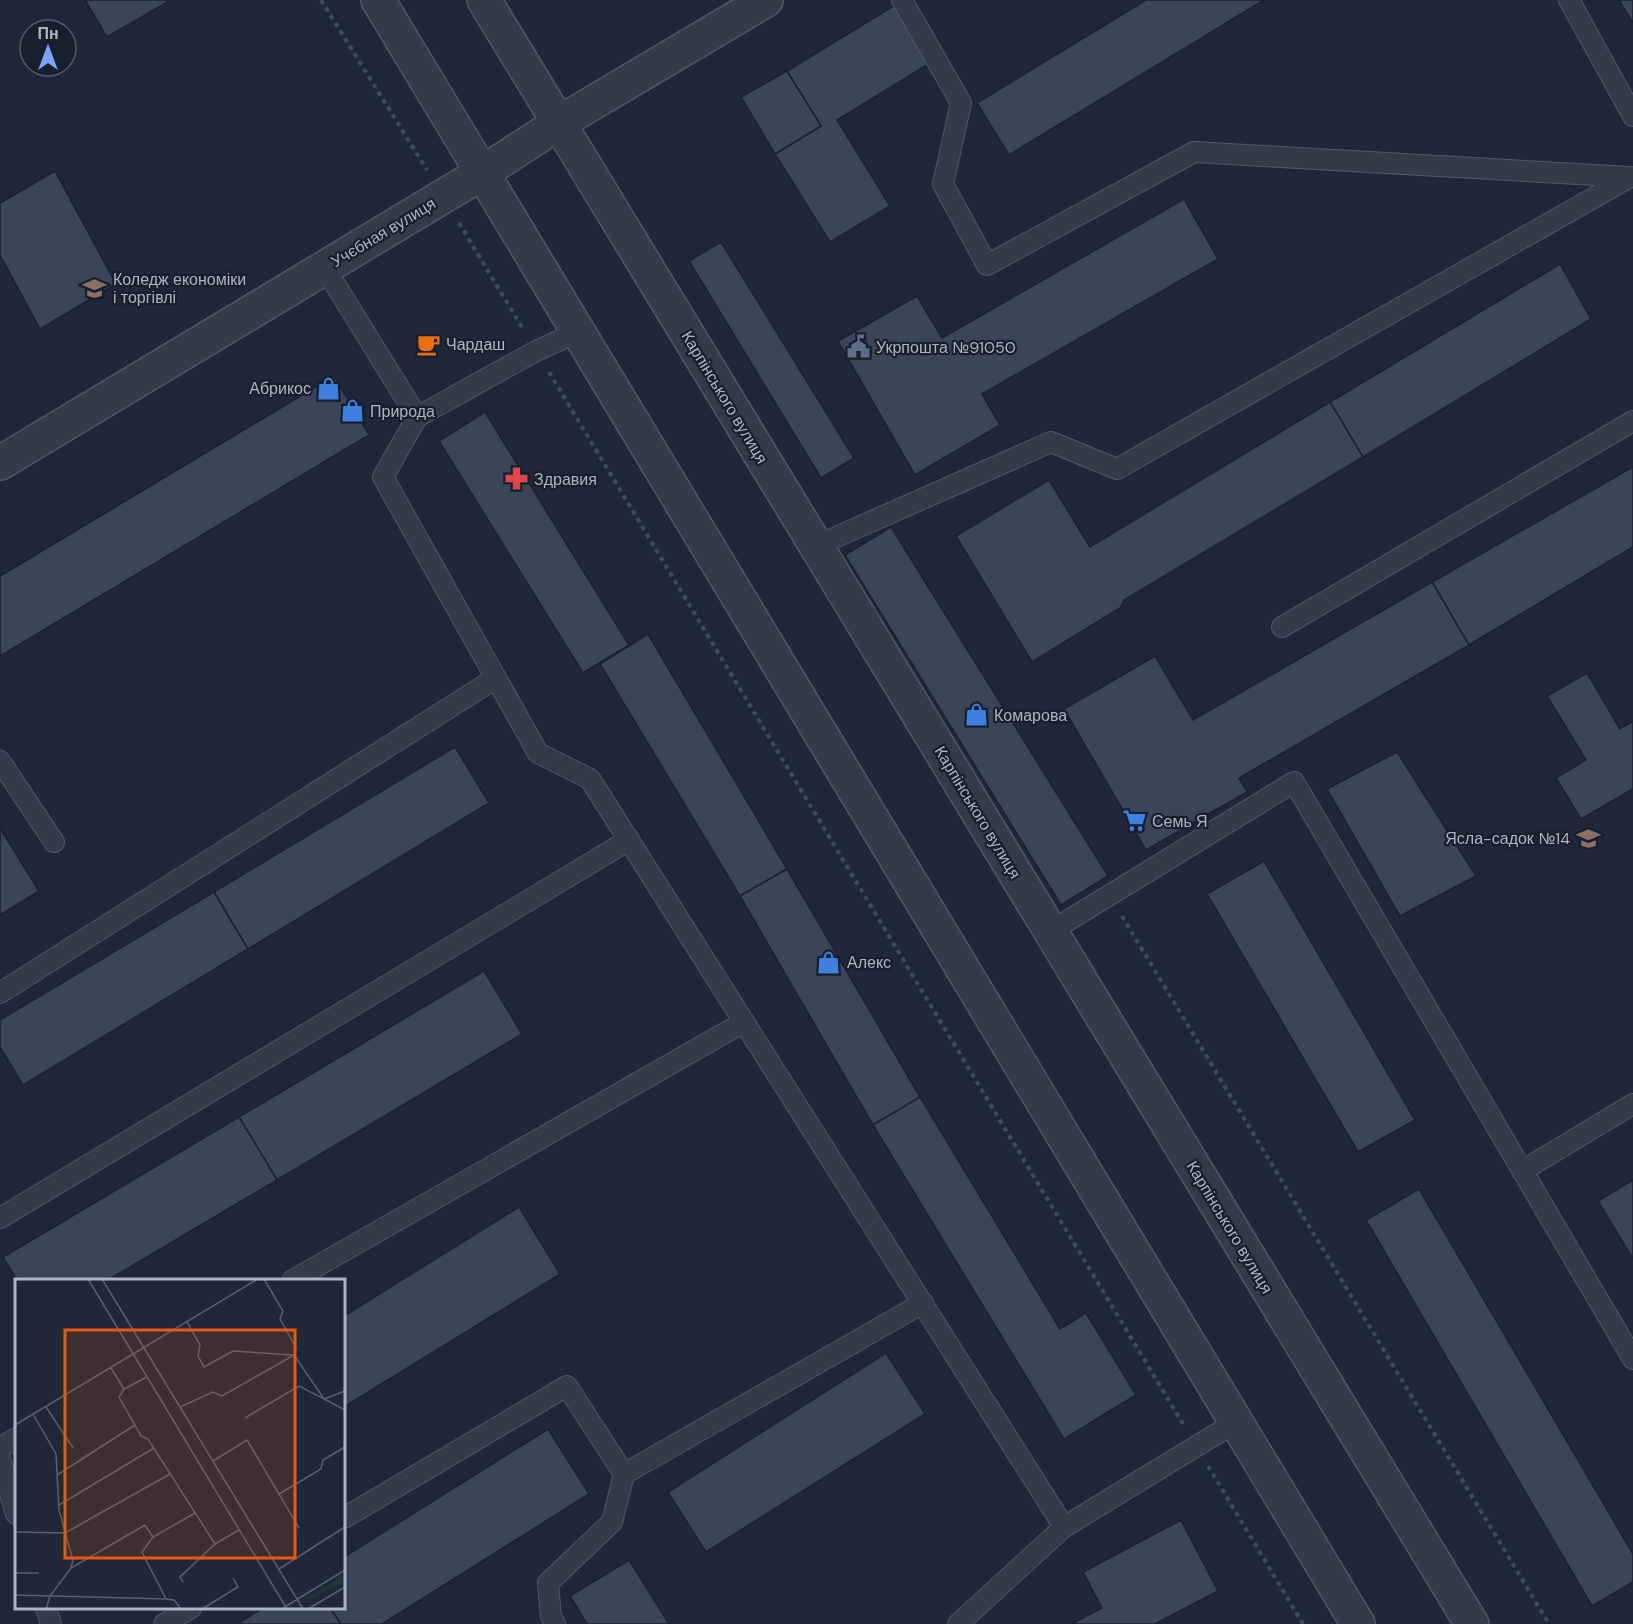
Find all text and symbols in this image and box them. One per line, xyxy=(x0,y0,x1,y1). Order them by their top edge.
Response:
north arrow xyxy=(18,18,78,78)
text: Пн xyxy=(37,23,59,44)
street label: Учєбная вулиця xyxy=(327,193,439,272)
place label: Коледж економіки і торгівлі xyxy=(113,269,246,308)
school or university icon: Коледж економіки і торгівлі xyxy=(82,275,108,301)
street label: Карпінського вулиця xyxy=(677,327,772,467)
cafe icon: Чардаш xyxy=(415,331,441,357)
place label: Чардаш xyxy=(446,334,505,355)
public building icon: Укрпошта №91050 xyxy=(845,334,871,360)
place label: Укрпошта №91050 xyxy=(876,337,1016,358)
shop icon: Абрикос xyxy=(316,375,342,401)
place label: Абрикос xyxy=(249,378,311,399)
shop icon: Природа xyxy=(339,398,365,424)
place label: Природа xyxy=(370,401,435,422)
pharmacy icon: Здравия xyxy=(503,466,529,492)
place label: Здравия xyxy=(534,469,597,490)
shop icon: Комарова xyxy=(963,702,989,728)
place label: Комарова xyxy=(994,705,1067,726)
street label: Карпінського вулиця xyxy=(930,742,1025,882)
supermarket icon: Семь Я xyxy=(1121,808,1147,834)
place label: Семь Я xyxy=(1152,811,1208,832)
school or university icon: Ясла-садок №14 xyxy=(1575,825,1601,851)
place label: Ясла-садок №14 xyxy=(1445,828,1570,849)
shop icon: Алекс xyxy=(816,949,842,975)
place label: Алекс xyxy=(847,952,891,973)
street label: Карпінського вулиця xyxy=(1182,1157,1277,1297)
inset map xyxy=(15,1279,345,1609)

